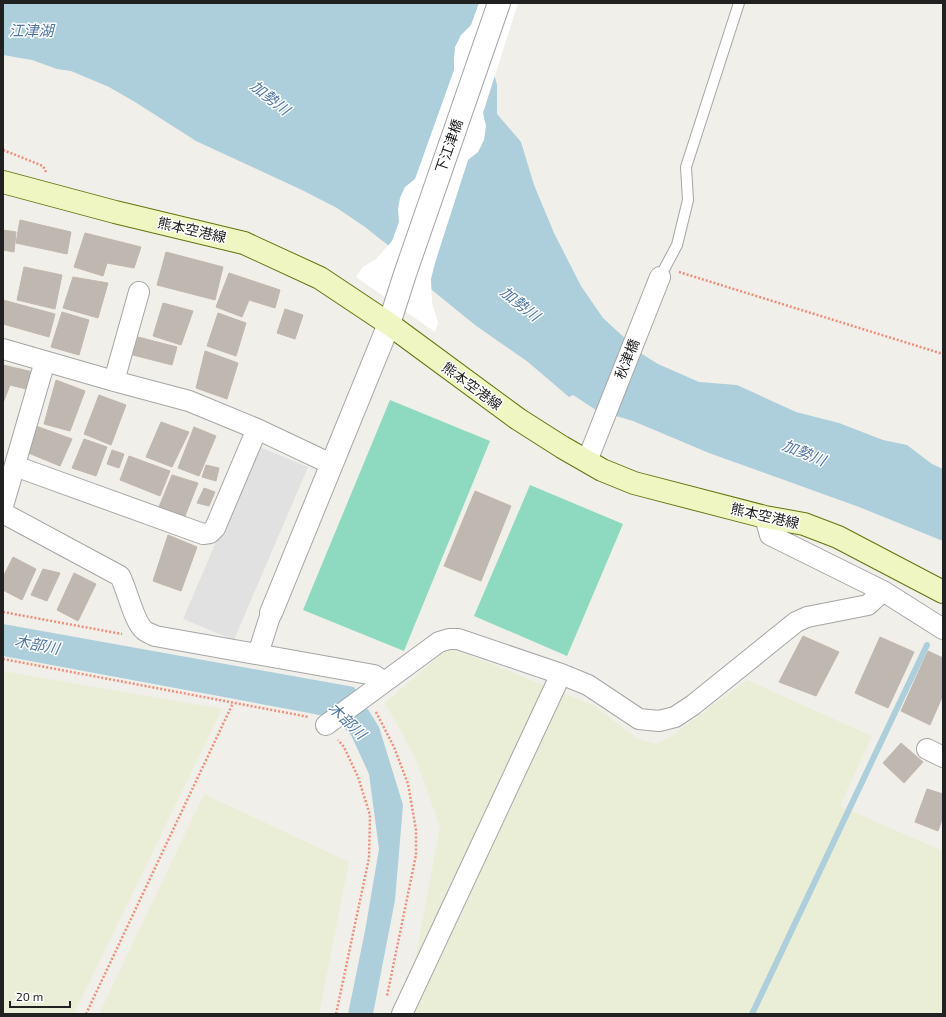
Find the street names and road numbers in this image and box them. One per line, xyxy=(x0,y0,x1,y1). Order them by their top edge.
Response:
street label: 下江津橋 xyxy=(431,117,466,175)
street label: 熊本空港線 xyxy=(156,213,228,246)
street label: 秋津橋 xyxy=(611,336,642,381)
street label: 熊本空港線 xyxy=(439,358,506,413)
street label: 熊本空港線 xyxy=(729,499,801,532)

